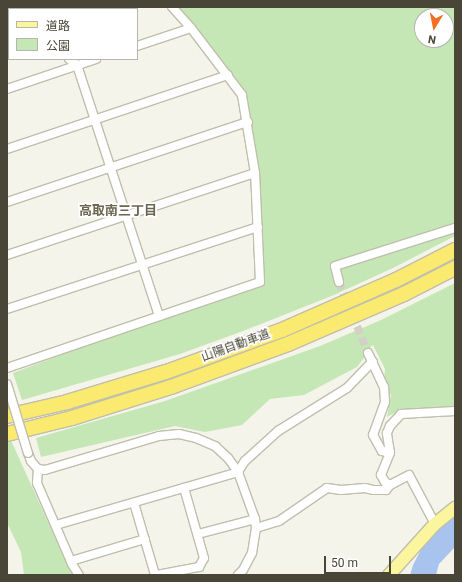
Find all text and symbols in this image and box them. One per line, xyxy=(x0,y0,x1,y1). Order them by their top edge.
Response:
legend xyxy=(8,8,138,60)
north arrow xyxy=(414,8,454,48)
text: 道路 xyxy=(46,19,70,33)
text: N xyxy=(427,32,437,46)
text: 公園 xyxy=(46,39,70,53)
district label: 高取南三丁目 xyxy=(79,203,157,219)
street label: 山陽自動車道 xyxy=(200,327,272,365)
scale bar xyxy=(326,548,393,574)
text: 50 m xyxy=(331,556,358,570)

